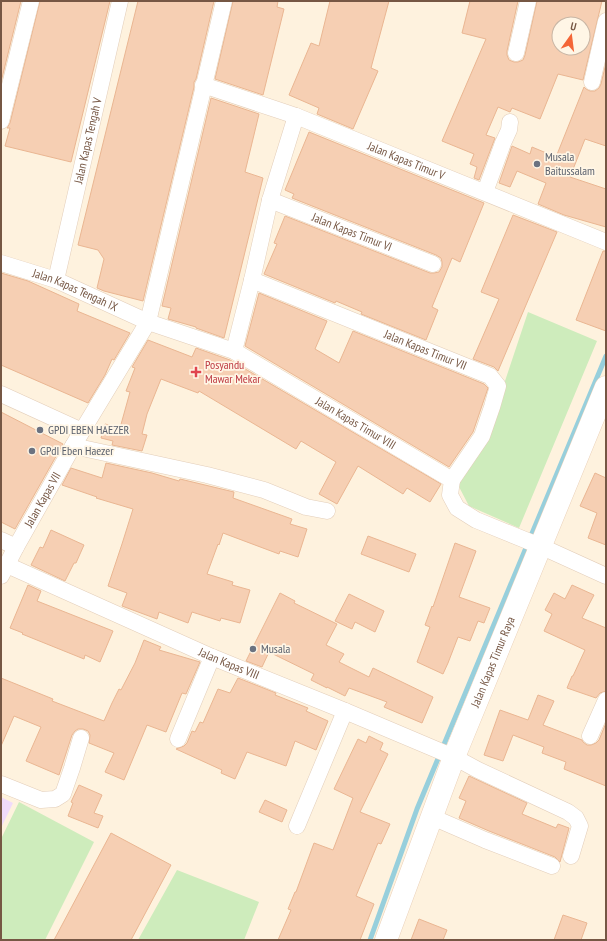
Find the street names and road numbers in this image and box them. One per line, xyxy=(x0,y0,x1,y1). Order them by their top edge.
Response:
street label: Jalan Kapas Tengah V xyxy=(70,96,105,186)
street label: Jalan Kapas Timur V xyxy=(365,138,448,183)
street label: Jalan Kapas Timur VI xyxy=(309,209,394,254)
street label: Jalan Kapas Tengah IX xyxy=(30,265,120,314)
street label: Jalan Kapas Timur VII xyxy=(381,326,469,373)
street label: Jalan Kapas Timur VIII xyxy=(312,393,399,452)
street label: Jalan Kapas VII xyxy=(20,469,64,531)
street label: Jalan Kapas Timur Raya xyxy=(467,614,518,710)
street label: Jalan Kapas VIII xyxy=(196,644,262,682)

